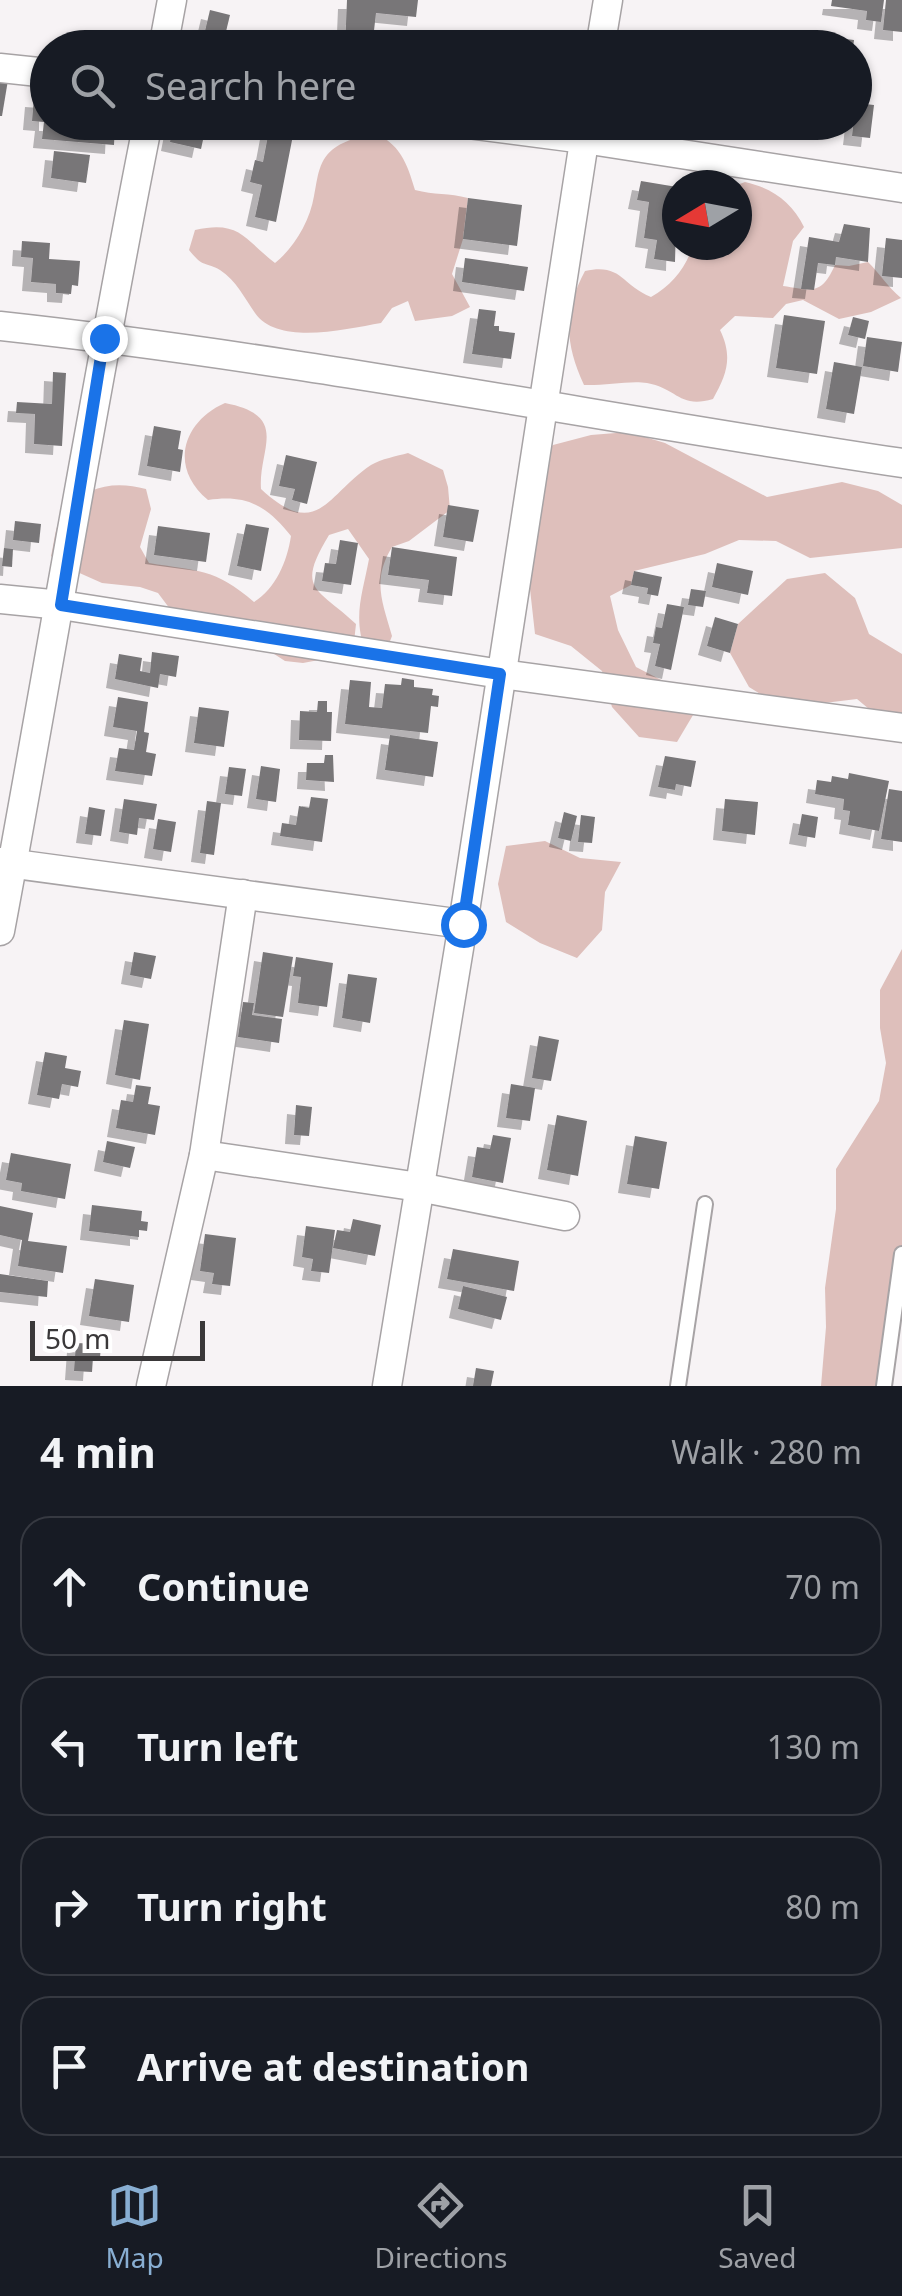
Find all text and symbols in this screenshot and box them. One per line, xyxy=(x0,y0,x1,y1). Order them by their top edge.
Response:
search box xyxy=(30,30,872,140)
icon: search xyxy=(65,58,120,113)
text: Search here xyxy=(145,59,356,111)
north arrow xyxy=(662,170,752,260)
route end xyxy=(82,316,128,362)
route start xyxy=(441,902,487,948)
scale bar xyxy=(30,1316,205,1360)
text: 50 m xyxy=(45,1319,111,1357)
text: 4 min xyxy=(40,1423,156,1480)
text: Walk · 280 m xyxy=(671,1430,862,1473)
icon: ahead xyxy=(42,1559,97,1614)
text: Continue xyxy=(137,1560,310,1612)
text: 70 m xyxy=(785,1565,860,1608)
icon: left xyxy=(42,1719,97,1774)
text: Turn left xyxy=(137,1720,299,1772)
text: 130 m xyxy=(767,1725,860,1768)
icon: right xyxy=(42,1879,97,1934)
text: Turn right xyxy=(137,1880,327,1932)
text: 80 m xyxy=(785,1885,860,1928)
icon: arrive xyxy=(42,2039,97,2094)
text: Arrive at destination xyxy=(137,2040,529,2092)
tab: Map xyxy=(105,2178,164,2276)
tab: Directions xyxy=(375,2178,507,2276)
tab: Saved xyxy=(718,2178,797,2276)

